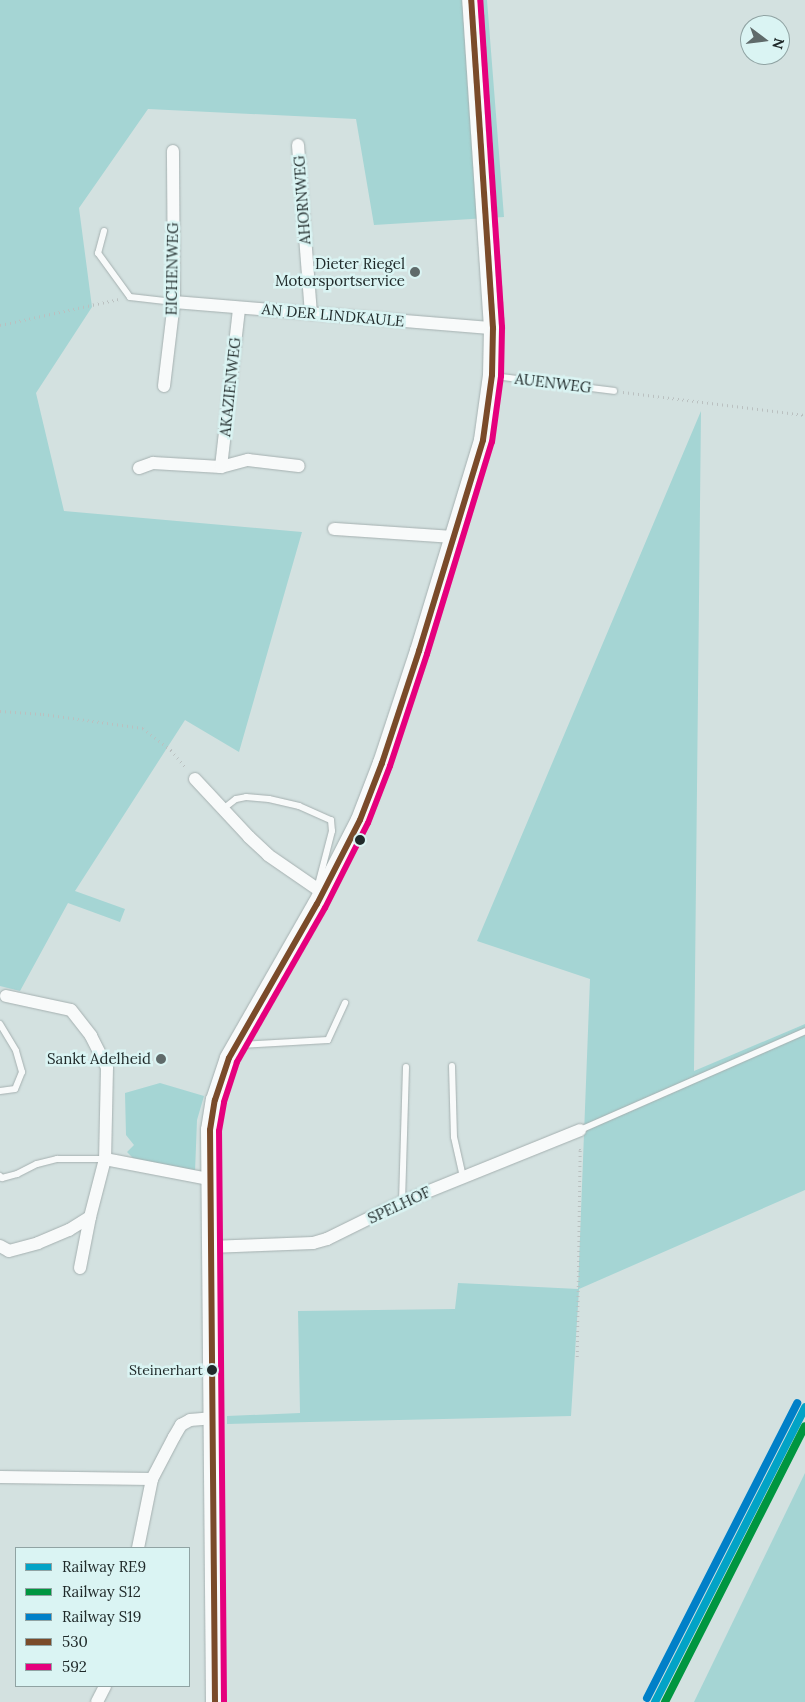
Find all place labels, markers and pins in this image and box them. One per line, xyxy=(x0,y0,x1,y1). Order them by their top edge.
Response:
place label: Dieter Riegel Motorsportservice xyxy=(275,254,405,289)
marker: Dieter Riegel Motorsportservice xyxy=(409,266,421,278)
unlabelled marker xyxy=(355,835,365,845)
place label: Sankt Adelheid xyxy=(47,1050,151,1068)
marker: Sankt Adelheid xyxy=(155,1053,167,1065)
place label: Steinerhart xyxy=(129,1362,203,1378)
marker: Steinerhart xyxy=(207,1365,217,1375)

